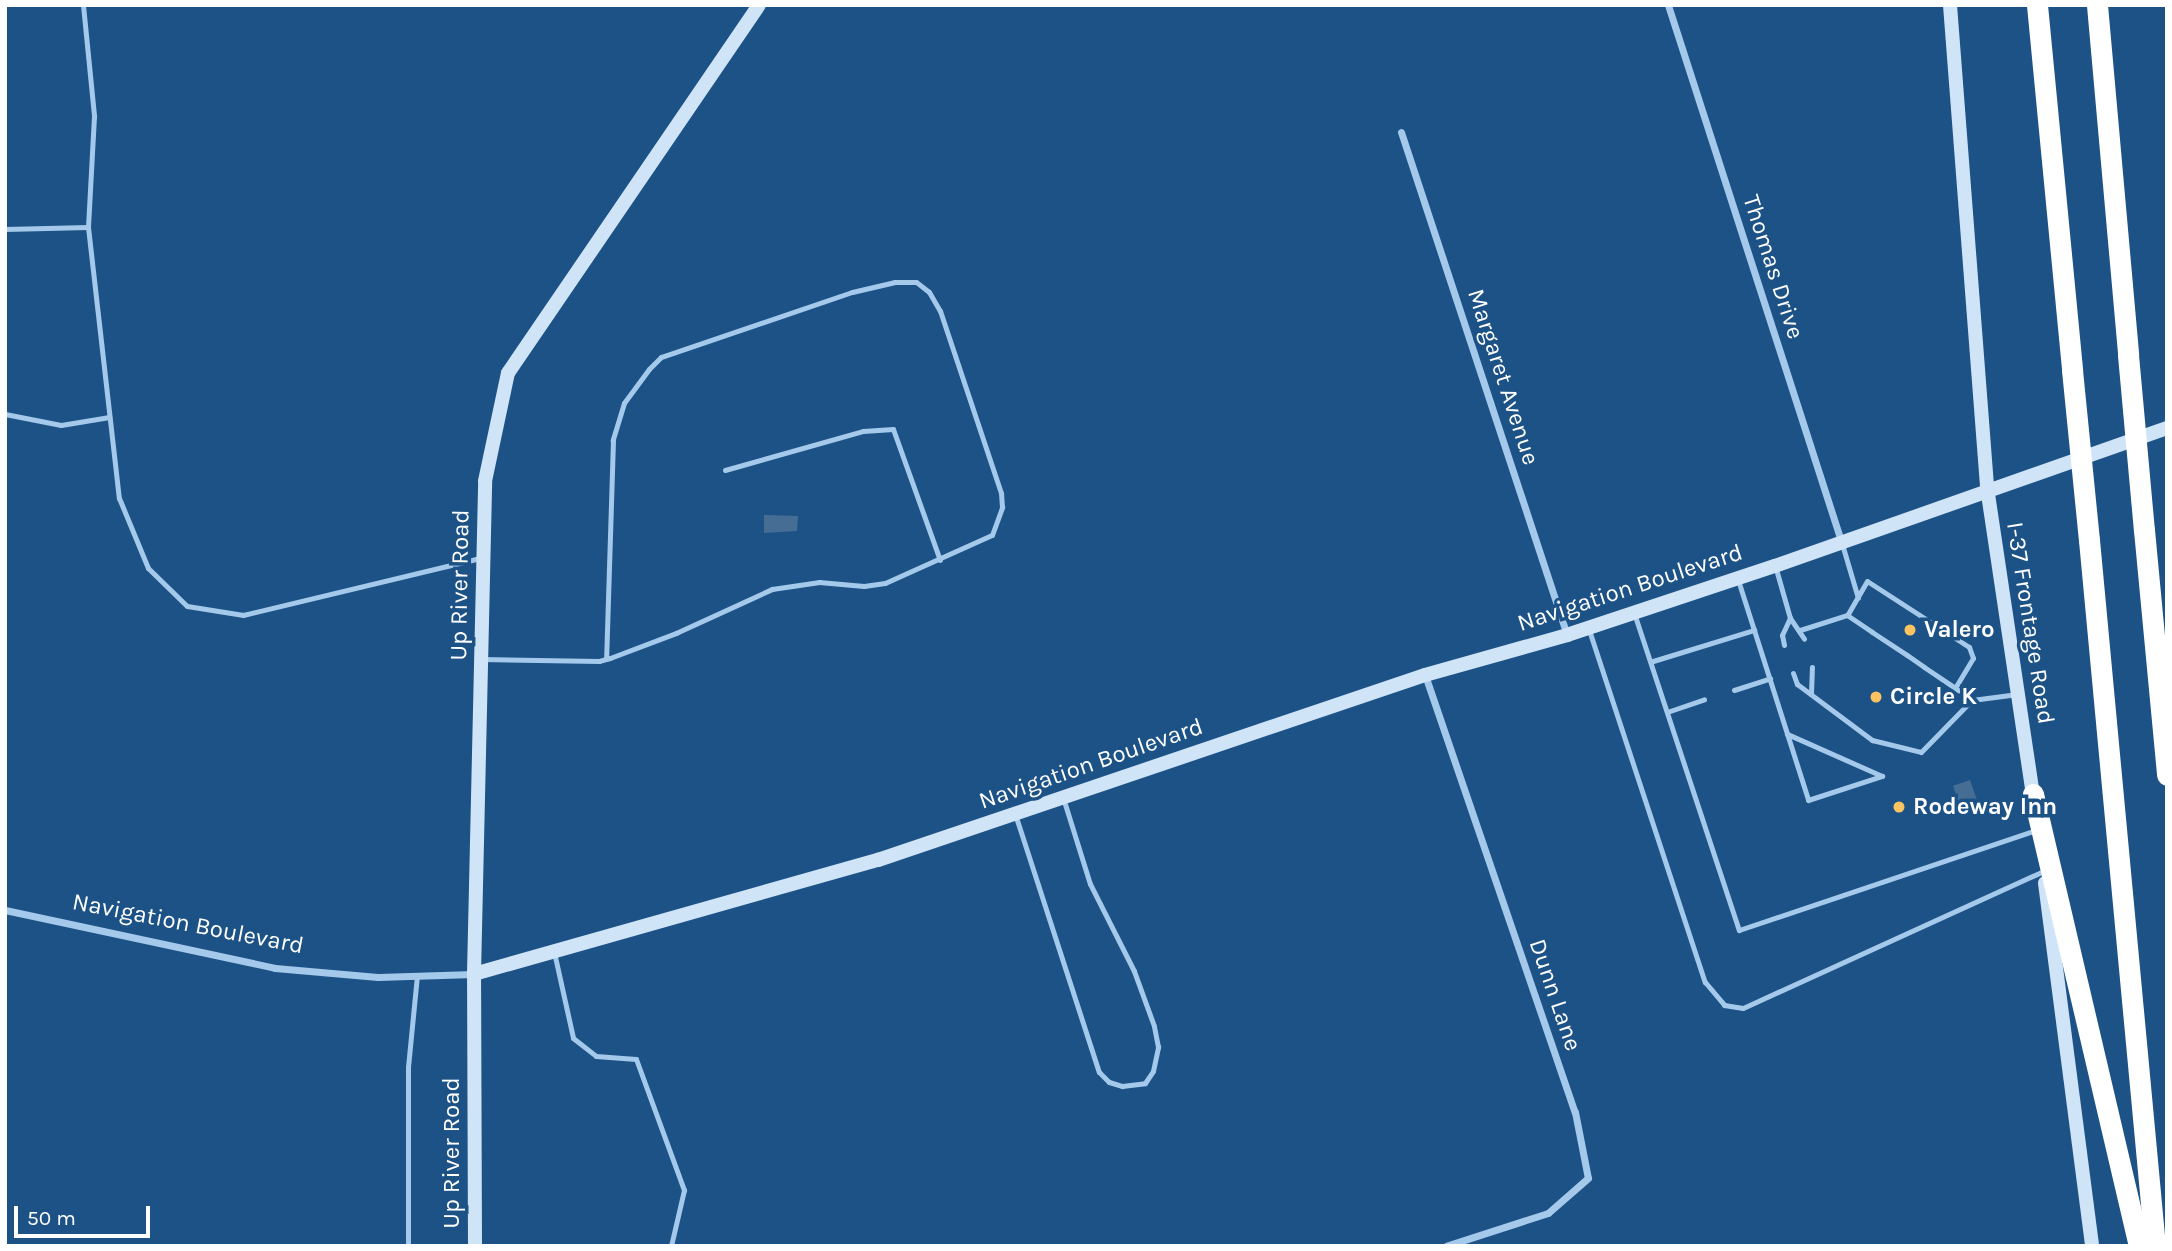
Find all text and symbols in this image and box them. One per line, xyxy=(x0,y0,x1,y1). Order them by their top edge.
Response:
street label: Thomas Drive xyxy=(1736,191,1810,343)
street label: Margaret Avenue xyxy=(1461,285,1545,469)
street label: Up River Road xyxy=(444,509,476,661)
street label: I-37 Frontage Road xyxy=(2000,520,2060,726)
street label: Navigation Boulevard xyxy=(1514,538,1746,638)
place label: Valero xyxy=(1924,616,1995,644)
marker: Valero xyxy=(1902,622,1918,638)
place label: Circle K xyxy=(1890,683,1977,711)
marker: Circle K xyxy=(1868,689,1884,705)
street label: Navigation Boulevard xyxy=(975,712,1207,816)
place label: Rodeway Inn xyxy=(1913,793,2057,821)
marker: Rodeway Inn xyxy=(1891,799,1907,815)
street label: Navigation Boulevard xyxy=(70,887,306,961)
street label: Dunn Lane xyxy=(1522,935,1588,1055)
street label: Up River Road xyxy=(438,1077,466,1229)
scale bar xyxy=(18,1192,154,1236)
text: 50 m xyxy=(27,1206,76,1230)

